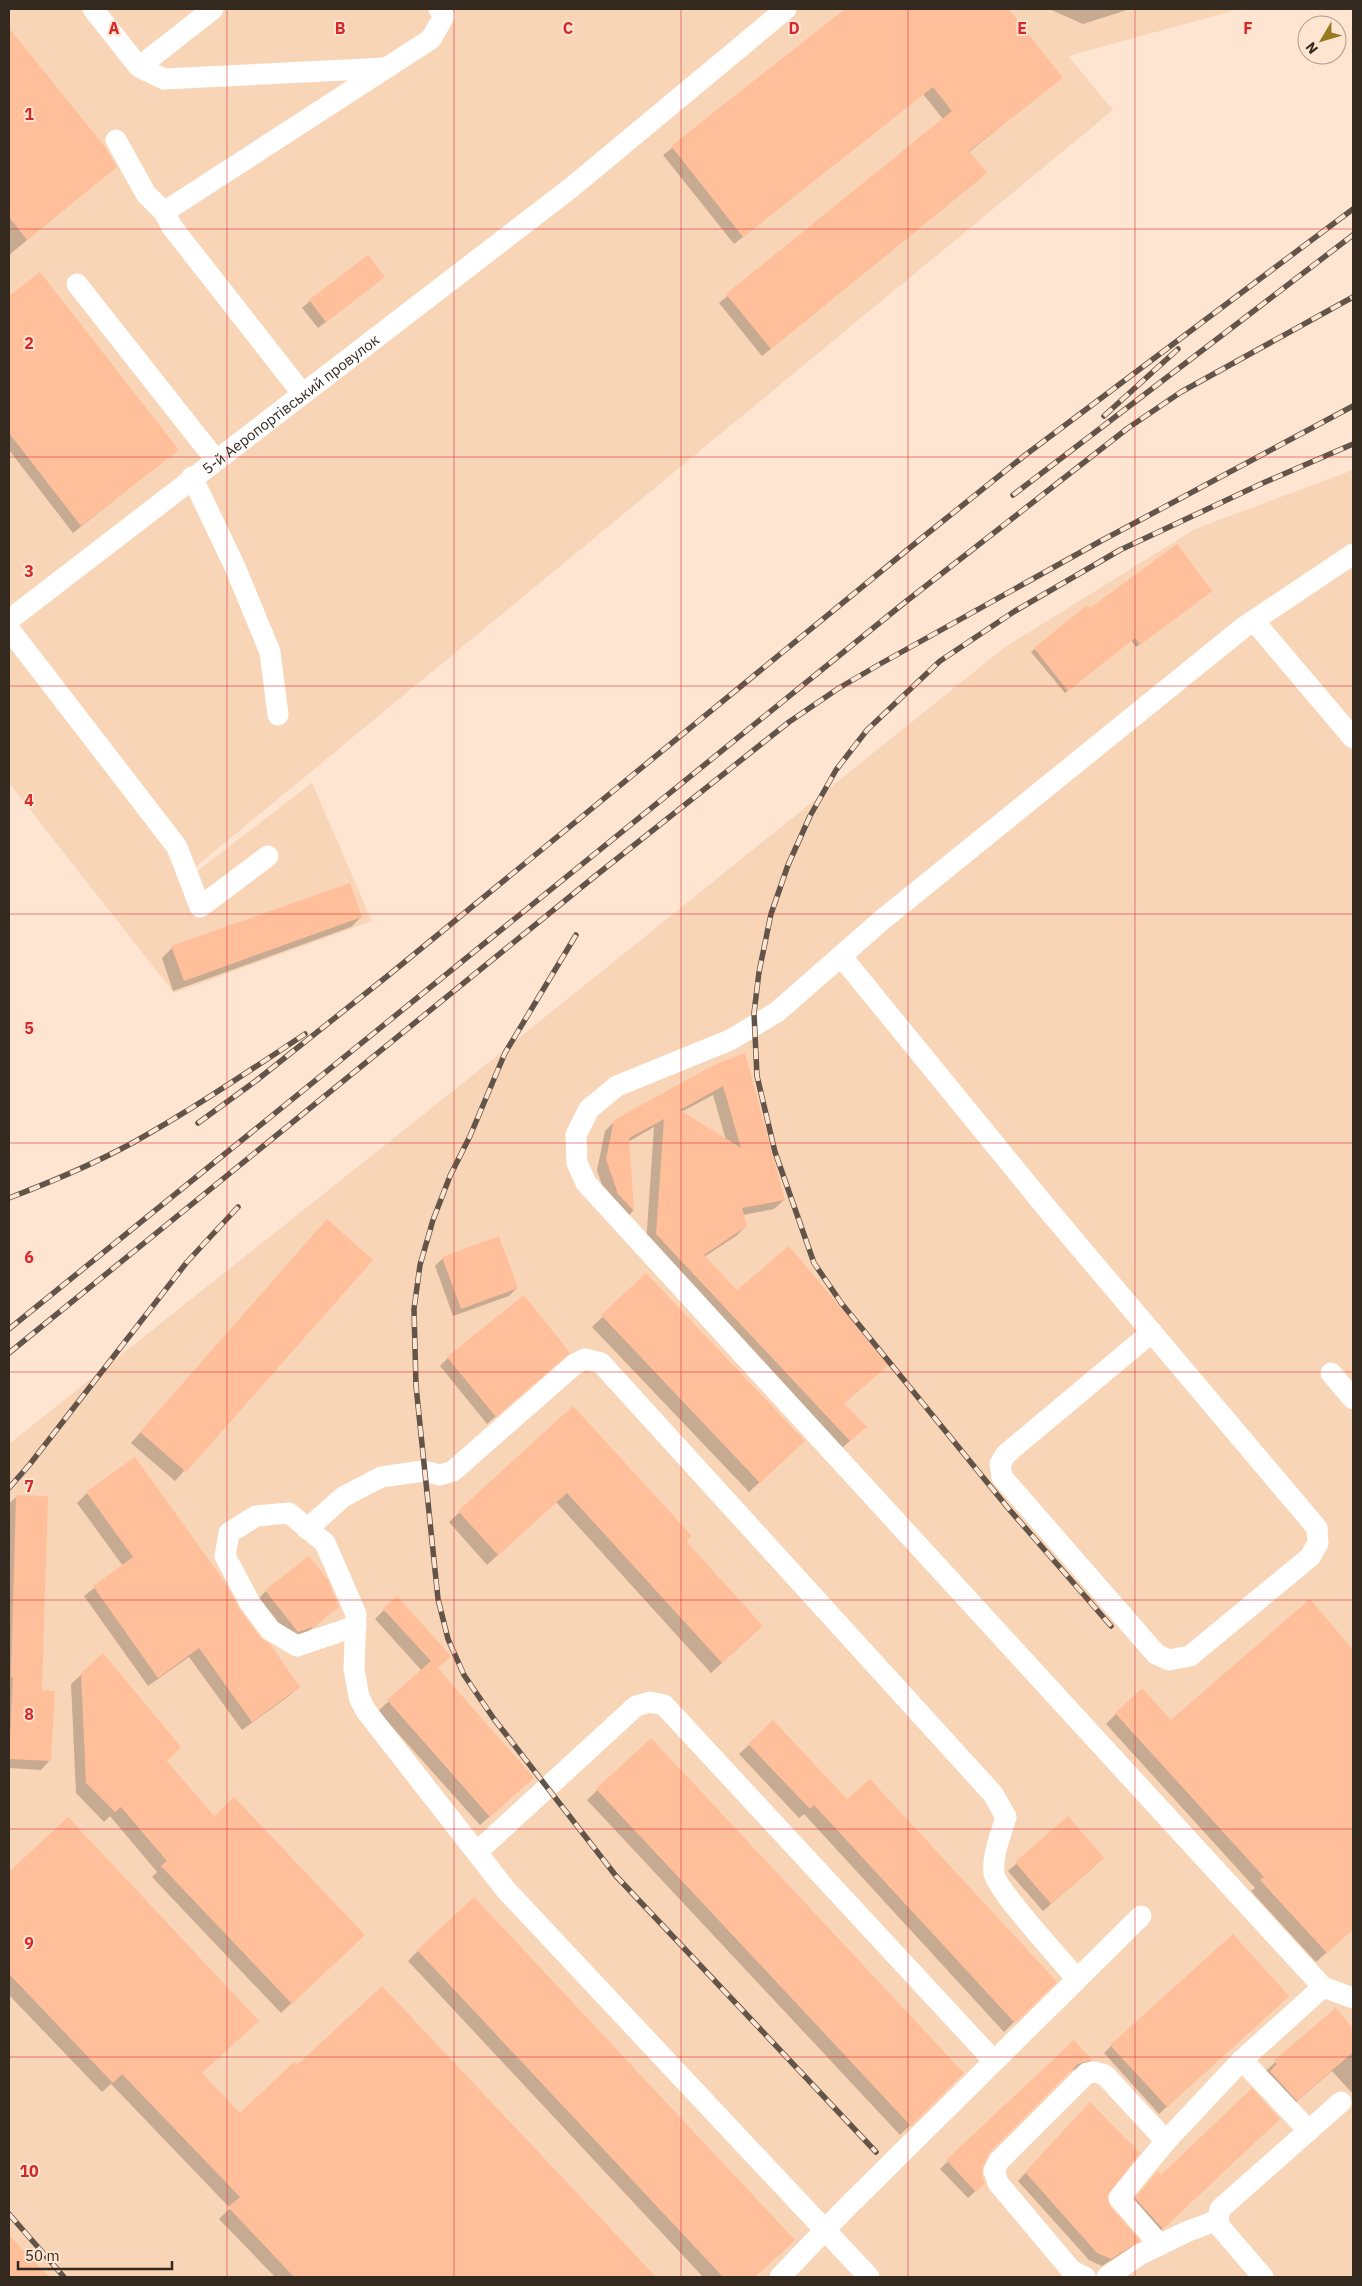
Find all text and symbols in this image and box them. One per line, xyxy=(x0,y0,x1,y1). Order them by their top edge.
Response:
north arrow xyxy=(1297,15,1347,65)
text: A xyxy=(109,18,120,38)
text: B xyxy=(335,18,346,38)
text: C xyxy=(563,18,573,38)
text: D xyxy=(788,18,800,38)
text: E xyxy=(1017,18,1027,38)
text: F xyxy=(1243,18,1253,38)
text: N xyxy=(1302,38,1322,58)
text: 1 xyxy=(24,104,34,124)
street label: 5-й Аеропортівський провулок xyxy=(198,329,383,478)
text: 2 xyxy=(24,333,34,353)
text: 3 xyxy=(24,561,34,581)
text: 4 xyxy=(24,790,34,810)
text: 5 xyxy=(24,1018,34,1038)
text: 6 xyxy=(24,1247,34,1267)
text: 7 xyxy=(24,1476,34,1496)
text: 8 xyxy=(24,1704,34,1724)
text: 9 xyxy=(24,1933,34,1953)
text: 10 xyxy=(19,2161,39,2181)
scale bar xyxy=(18,2238,171,2270)
text: 50 m xyxy=(25,2246,60,2265)

